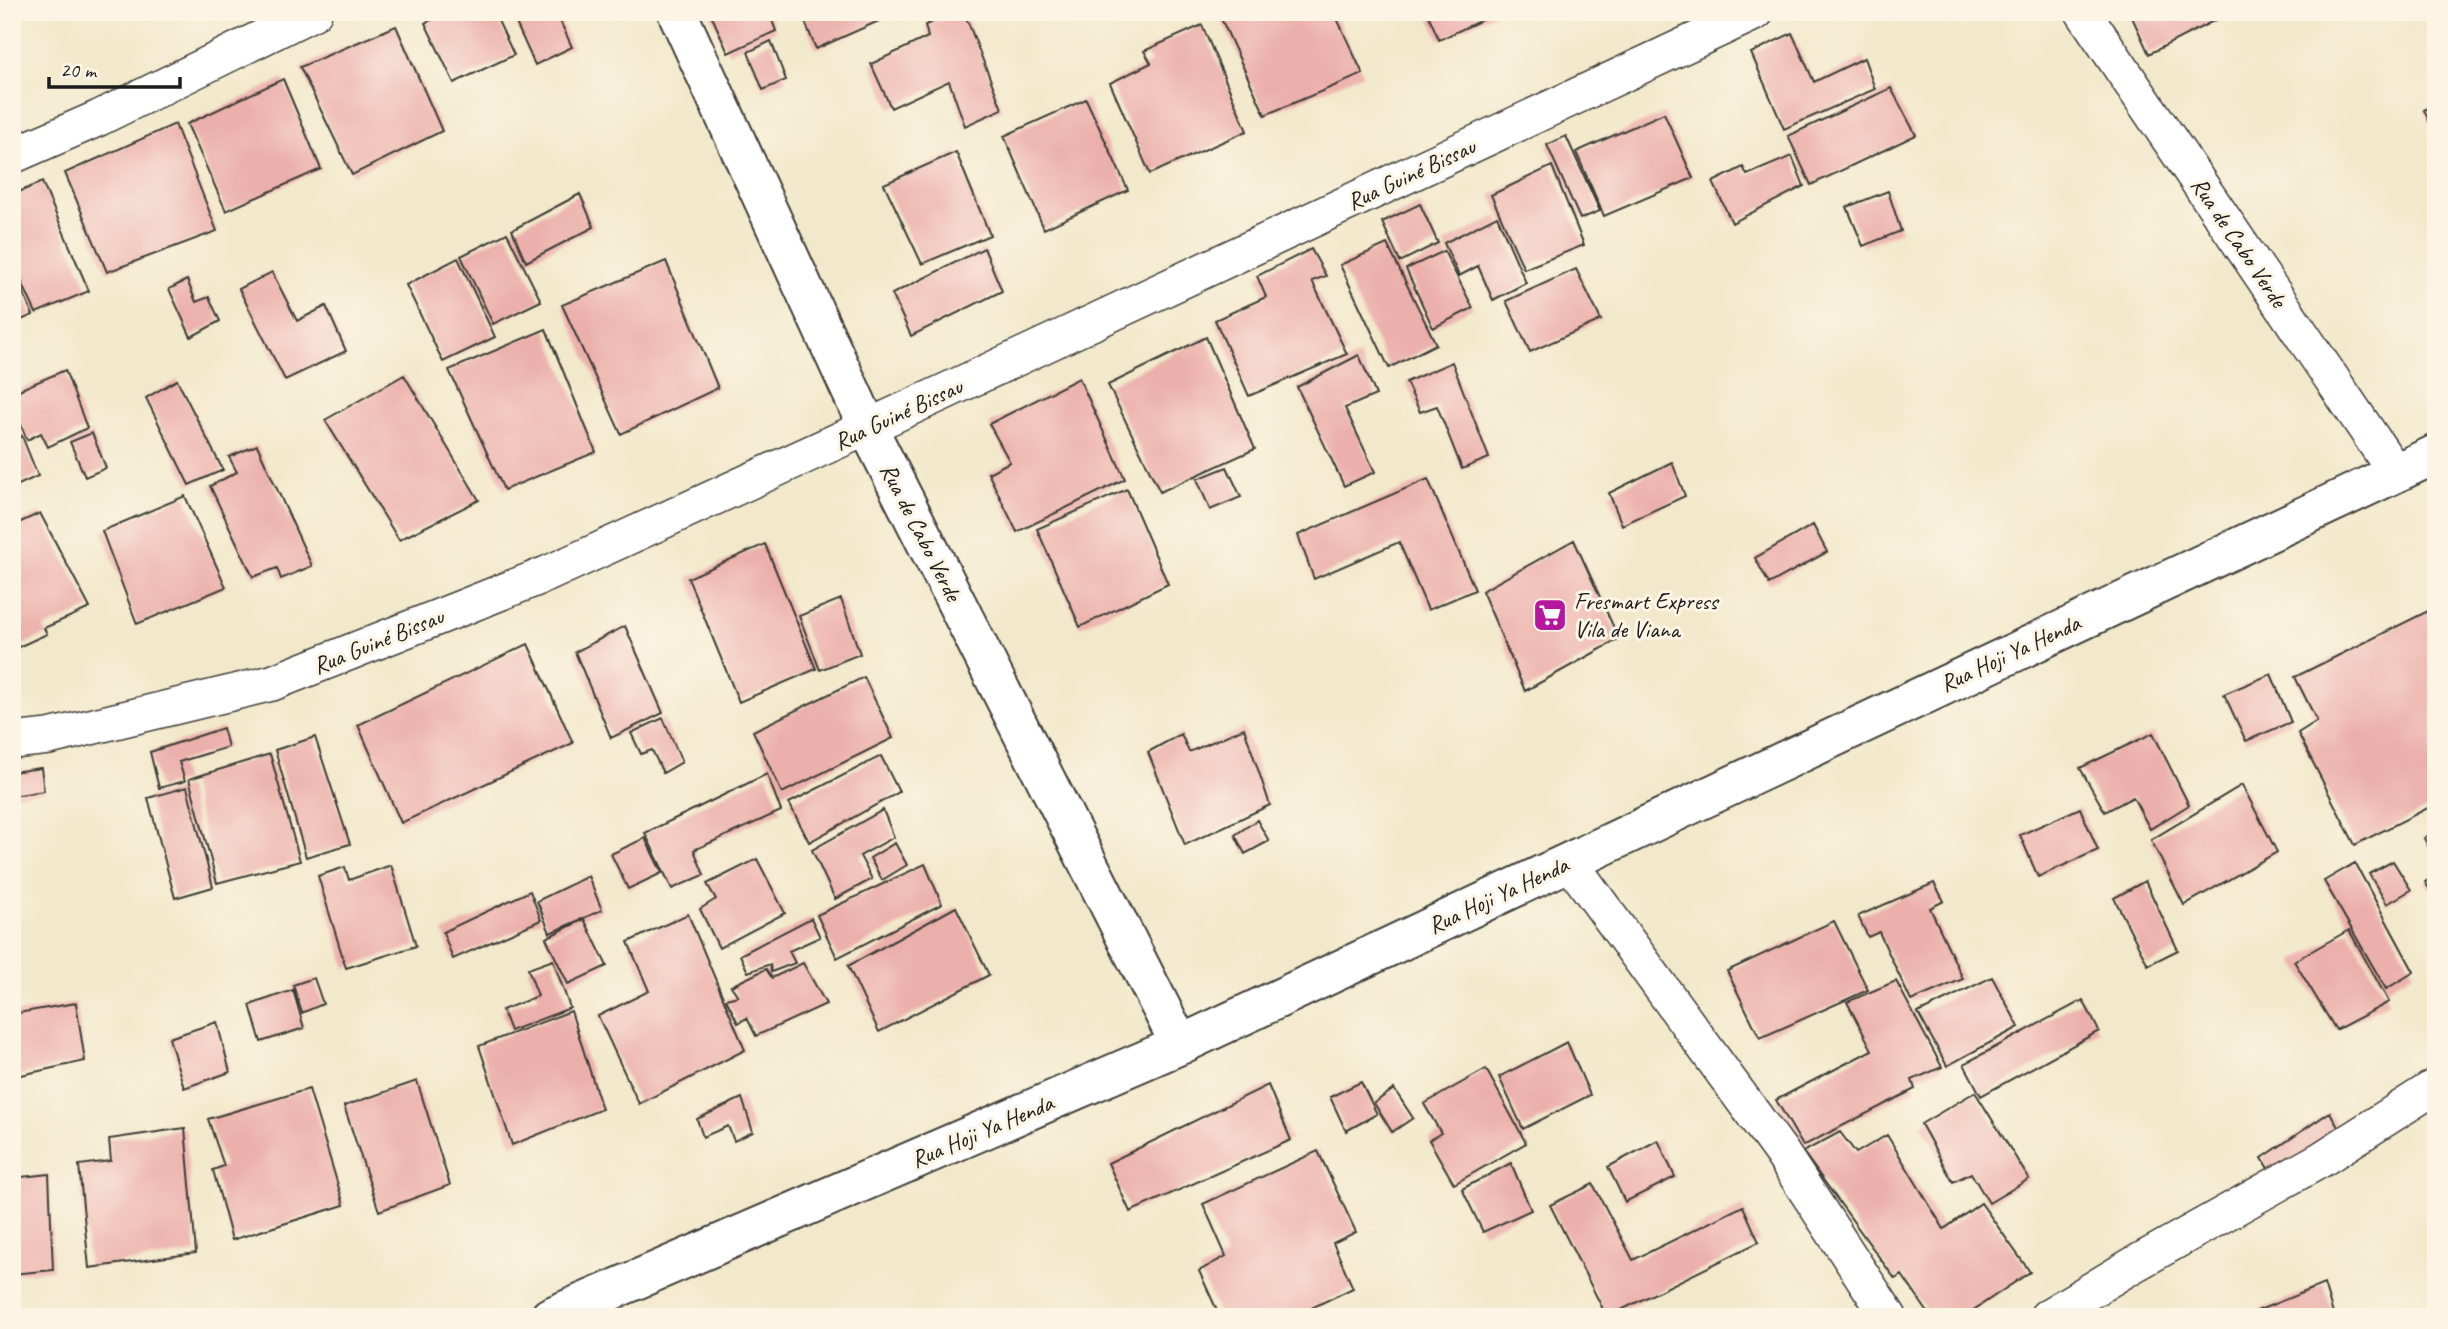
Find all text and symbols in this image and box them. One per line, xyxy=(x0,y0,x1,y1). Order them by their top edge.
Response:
scale bar xyxy=(49,46,180,90)
text: 20 m xyxy=(60,57,98,83)
street label: Rua Guiné Bissau xyxy=(1342,130,1482,217)
street label: Rua de Cabo Verde xyxy=(2184,171,2295,315)
street label: Rua Guiné Bissau xyxy=(829,370,969,457)
street label: Rua de Cabo Verde xyxy=(873,458,970,608)
place label: Fresmart Express Vila de Viana xyxy=(1574,586,1720,644)
supermarket icon: Fresmart Express Vila de Viana xyxy=(1531,596,1569,634)
street label: Rua Guiné Bissau xyxy=(308,600,450,681)
street label: Rua Hoji Ya Henda xyxy=(1935,607,2086,699)
street label: Rua Hoji Ya Henda xyxy=(1423,849,1574,941)
street label: Rua Hoji Ya Henda xyxy=(906,1087,1059,1174)

